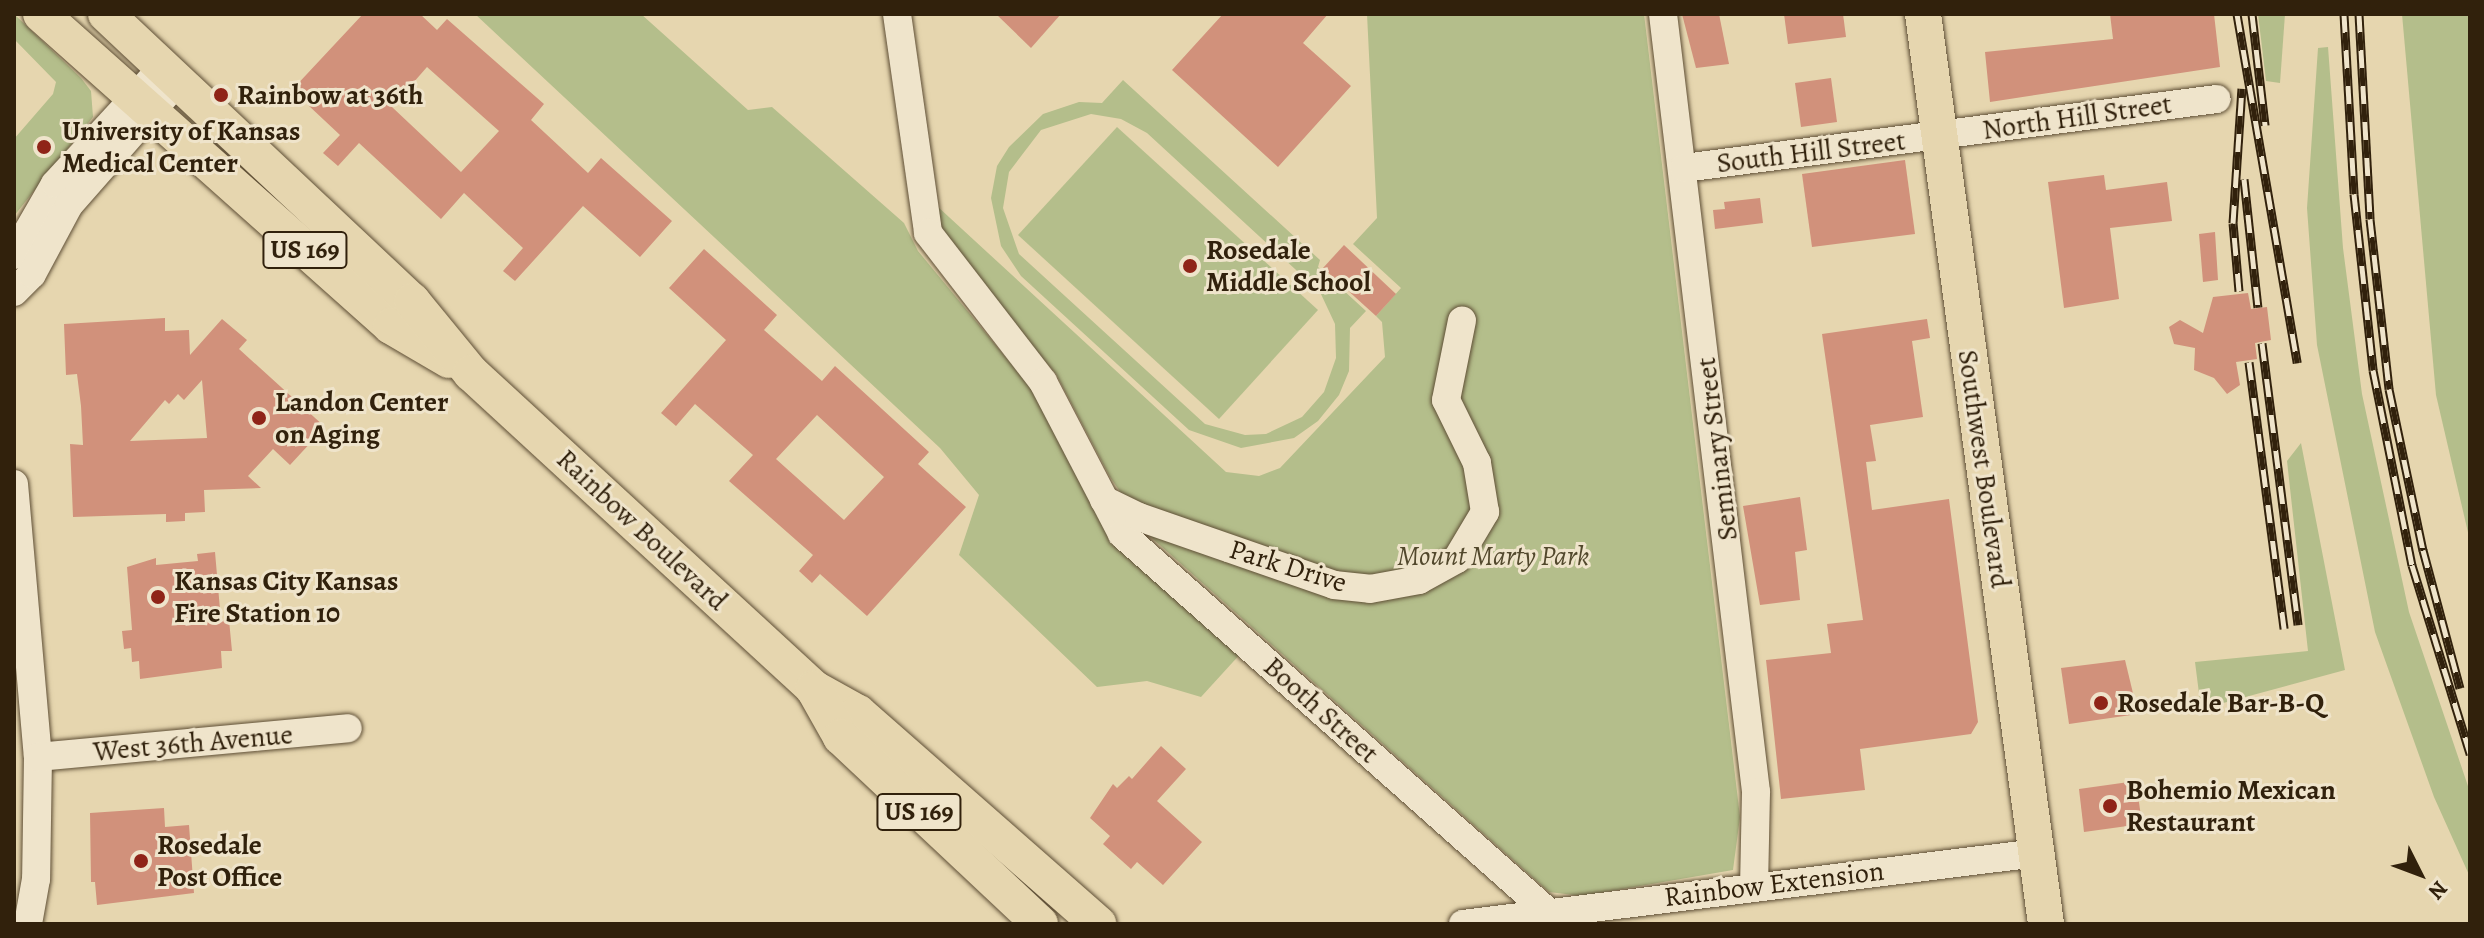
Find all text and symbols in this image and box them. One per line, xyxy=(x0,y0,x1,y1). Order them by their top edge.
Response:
place label: Rainbow at 36th xyxy=(237,78,423,112)
marker: Rainbow at 36th xyxy=(212,86,230,104)
street label: North Hill Street xyxy=(1980,87,2174,147)
place label: University of Kansas Medical Center xyxy=(62,114,300,180)
street label: South Hill Street xyxy=(1715,124,1907,180)
marker: University of Kansas Medical Center xyxy=(33,136,55,158)
road number: US 169 xyxy=(261,228,349,272)
place label: Rosedale Middle School xyxy=(1206,233,1371,299)
marker: Rosedale Middle School xyxy=(1181,257,1199,275)
street label: Southwest Boulevard xyxy=(1951,348,2017,590)
street label: Seminary Street xyxy=(1689,355,1745,543)
place label: Landon Center on Aging xyxy=(275,385,448,451)
marker: Landon Center on Aging xyxy=(250,409,268,427)
street label: Rainbow Boulevard xyxy=(550,442,734,618)
street label: Park Drive xyxy=(1225,532,1351,600)
park label: Mount Marty Park xyxy=(1397,539,1589,573)
place label: Kansas City Kansas Fire Station 10 xyxy=(174,564,399,630)
marker: Kansas City Kansas Fire Station 10 xyxy=(149,588,167,606)
street label: Booth Street xyxy=(1257,650,1385,770)
place label: Rosedale Bar-B-Q xyxy=(2117,686,2324,720)
marker: Rosedale Bar-B-Q xyxy=(2092,694,2110,712)
street label: West 36th Avenue xyxy=(92,718,294,768)
place label: Bohemio Mexican Restaurant xyxy=(2126,773,2336,839)
road number: US 169 xyxy=(875,790,963,834)
marker: Bohemio Mexican Restaurant xyxy=(2101,797,2119,815)
place label: Rosedale Post Office xyxy=(157,828,282,894)
north arrow xyxy=(2380,834,2460,914)
marker: Rosedale Post Office xyxy=(132,852,150,870)
street label: Rainbow Extension xyxy=(1662,854,1886,914)
text: N xyxy=(2421,874,2454,906)

